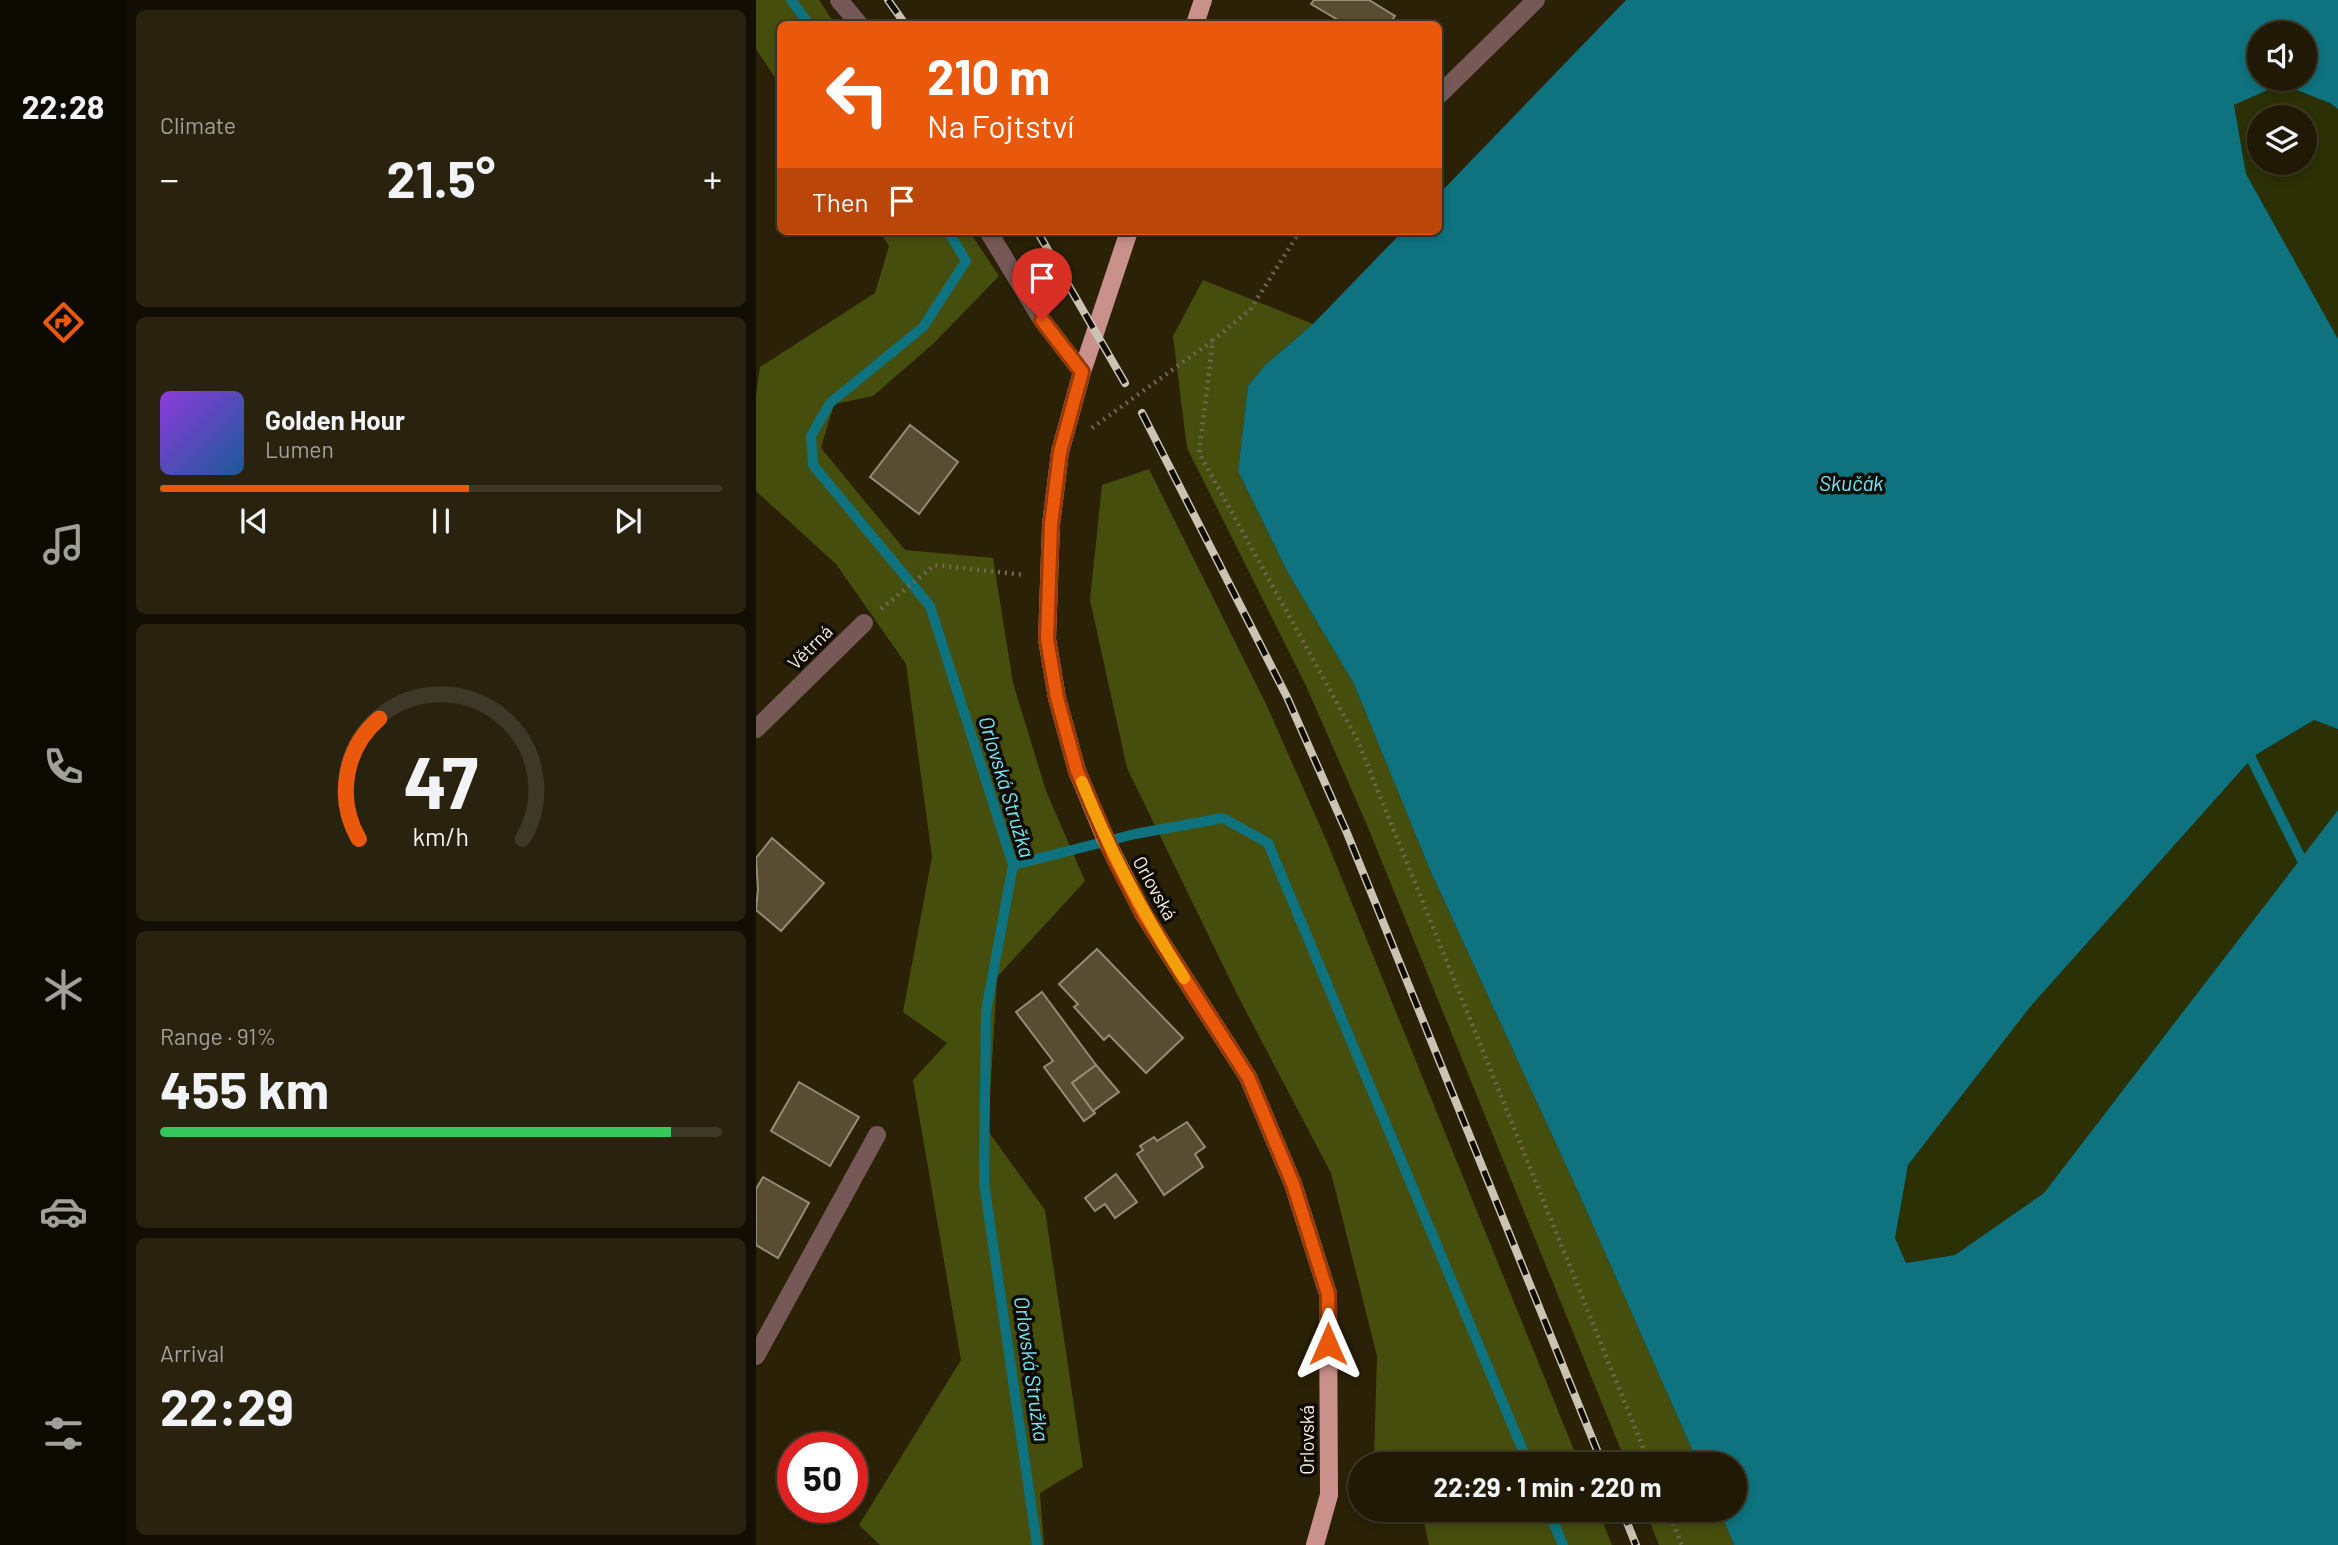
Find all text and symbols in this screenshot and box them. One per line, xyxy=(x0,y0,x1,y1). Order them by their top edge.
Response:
map controls xyxy=(2247,21,2317,175)
button: sound xyxy=(2247,21,2317,91)
text: 210 m xyxy=(927,46,1050,105)
icon: left xyxy=(812,49,903,140)
text: 22:28 xyxy=(22,87,104,125)
button: layers xyxy=(2247,105,2317,175)
text: Na Fojtství xyxy=(927,106,1074,144)
text: Climate xyxy=(160,111,236,139)
text: 21.5° xyxy=(387,146,495,208)
text: − xyxy=(160,155,179,201)
text: + xyxy=(703,155,722,201)
icon: arrive xyxy=(883,182,921,220)
text: Then xyxy=(812,186,869,217)
pin xyxy=(1012,248,1072,320)
icon: arrive xyxy=(1023,259,1061,297)
icon: directions xyxy=(39,298,88,347)
text: Golden Hour xyxy=(265,404,405,435)
text: Lumen xyxy=(265,435,334,463)
water label: Skučák xyxy=(1819,470,1884,495)
icon: previous xyxy=(235,502,273,540)
icon: pause xyxy=(422,502,460,540)
icon: next xyxy=(609,502,647,540)
icon: music xyxy=(39,520,88,569)
street label: Větrná xyxy=(782,619,837,674)
water label: Orlovská Stružka xyxy=(974,713,1041,860)
text: 47 xyxy=(404,736,478,824)
icon: phone xyxy=(39,742,88,791)
text: km/h xyxy=(413,820,469,850)
street label: Orlovská xyxy=(1128,852,1182,924)
icon: climate xyxy=(39,965,88,1014)
text: Range · 91% xyxy=(160,1022,276,1050)
text: 455 km xyxy=(160,1057,329,1119)
icon: car xyxy=(39,1187,88,1236)
water label: Orlovská Stružka xyxy=(1010,1294,1055,1443)
position arrow xyxy=(1291,1307,1365,1381)
text: Arrival xyxy=(160,1339,224,1367)
text: 22:29 xyxy=(160,1374,294,1436)
street label: Orlovská xyxy=(1295,1405,1318,1475)
icon: filters xyxy=(39,1409,88,1458)
speed limit sign: 50 xyxy=(777,1432,868,1523)
text: 22:29 · 1 min · 220 m xyxy=(1434,1471,1661,1502)

